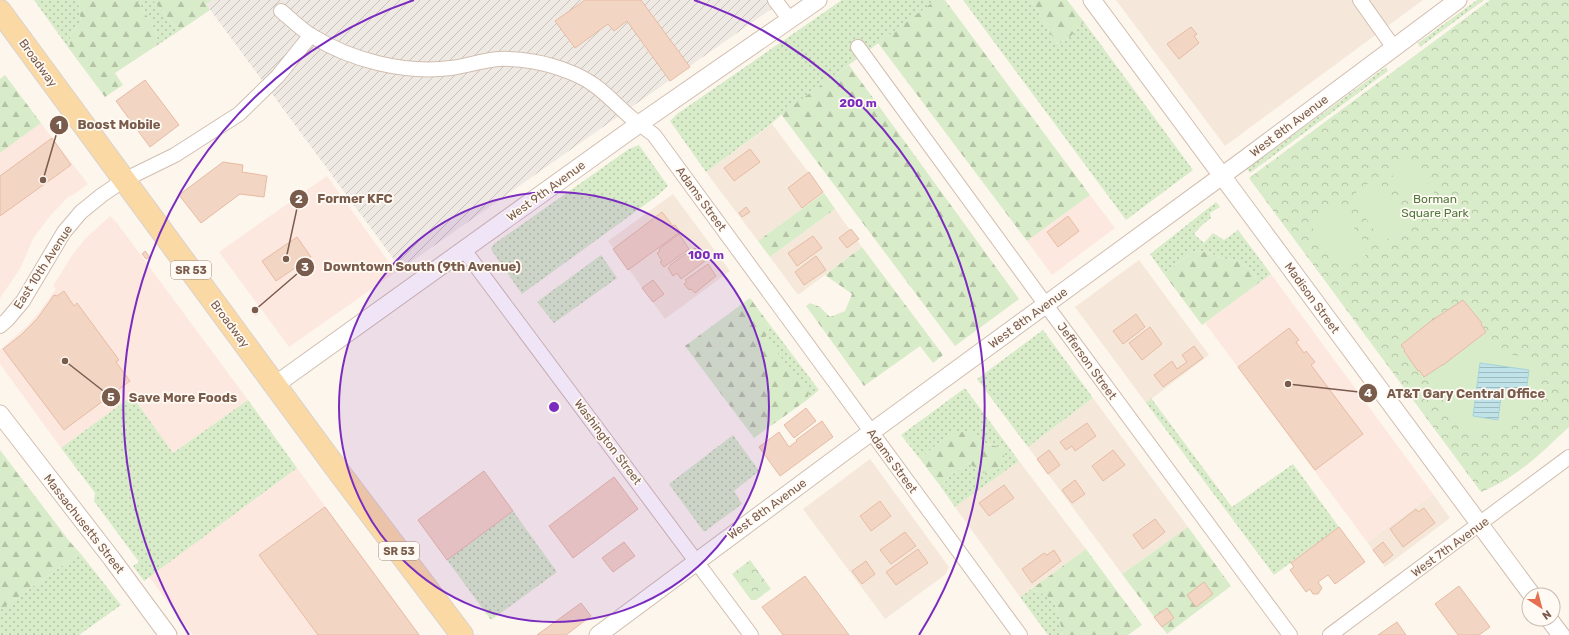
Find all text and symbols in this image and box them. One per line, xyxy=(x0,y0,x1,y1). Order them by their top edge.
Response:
street label: Broadway xyxy=(16,36,60,90)
street label: West 8th Avenue xyxy=(1247,92,1331,160)
text: 200 m xyxy=(839,96,877,110)
callout: Boost Mobile xyxy=(49,112,168,137)
text: Boost Mobile xyxy=(77,117,161,132)
text: 1 xyxy=(56,118,62,132)
street label: West 9th Avenue xyxy=(504,158,588,224)
street label: Adams Street xyxy=(673,164,729,234)
callout: Former KFC xyxy=(289,186,401,211)
text: Former KFC xyxy=(317,191,393,206)
text: 2 xyxy=(295,192,303,206)
park label: Borman Square Park xyxy=(1401,192,1470,220)
street label: East 10th Avenue xyxy=(11,222,75,312)
text: 100 m xyxy=(688,248,724,262)
callout: Downtown South (9th Avenue) xyxy=(295,254,528,279)
text: Downtown South (9th Avenue) xyxy=(323,259,521,274)
text: 3 xyxy=(301,260,309,274)
street label: Madison Street xyxy=(1282,260,1343,336)
road number: SR 53 xyxy=(171,261,211,279)
street label: West 8th Avenue xyxy=(986,285,1070,351)
street label: Broadway xyxy=(208,298,253,351)
street label: Jefferson Street xyxy=(1054,320,1120,402)
callout: AT&T Gary Central Office xyxy=(1358,381,1553,406)
callout: Save More Foods xyxy=(101,384,246,409)
text: 4 xyxy=(1364,386,1372,400)
text: AT&T Gary Central Office xyxy=(1387,386,1546,401)
text: 5 xyxy=(107,390,115,404)
text: Save More Foods xyxy=(129,390,237,405)
street label: Washington Street xyxy=(571,397,645,488)
centre of rings xyxy=(547,400,561,414)
street label: Adams Street xyxy=(864,426,920,496)
street label: Massachusetts Street xyxy=(41,472,127,577)
street label: West 8th Avenue xyxy=(725,476,809,542)
street label: West 7th Avenue xyxy=(1408,514,1492,580)
road number: SR 53 xyxy=(379,542,419,560)
north arrow xyxy=(1521,587,1561,627)
text: N xyxy=(1539,607,1554,622)

